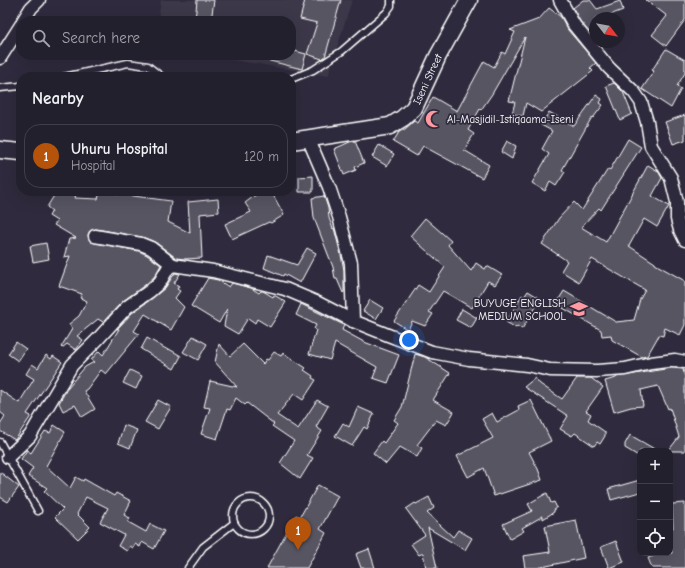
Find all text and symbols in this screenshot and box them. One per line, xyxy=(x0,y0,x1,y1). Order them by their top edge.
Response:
north arrow xyxy=(589,12,625,48)
search box xyxy=(16,16,296,60)
icon: search xyxy=(30,27,52,49)
text: Search here xyxy=(62,29,140,47)
street label: Iseni Street xyxy=(410,51,445,107)
text: Nearby xyxy=(32,89,83,108)
mosque icon: Al-Masjidil-Istiqaama-Iseni xyxy=(424,109,444,129)
place label: Al-Masjidil-Istiqaama-Iseni xyxy=(447,113,574,126)
text: Uhuru Hospital xyxy=(71,140,168,158)
text: 1 xyxy=(43,149,49,164)
text: 120 m xyxy=(244,149,279,164)
text: Hospital xyxy=(71,158,115,173)
place label: BUYUGE ENGLISH MEDIUM SCHOOL xyxy=(474,297,566,323)
school or university icon: BUYUGE ENGLISH MEDIUM SCHOOL xyxy=(569,299,589,319)
your location xyxy=(399,330,419,350)
map controls xyxy=(637,448,673,556)
button: + xyxy=(637,448,673,484)
button: − xyxy=(637,484,673,520)
pin: 1 xyxy=(285,517,311,550)
button: locate xyxy=(637,520,673,556)

